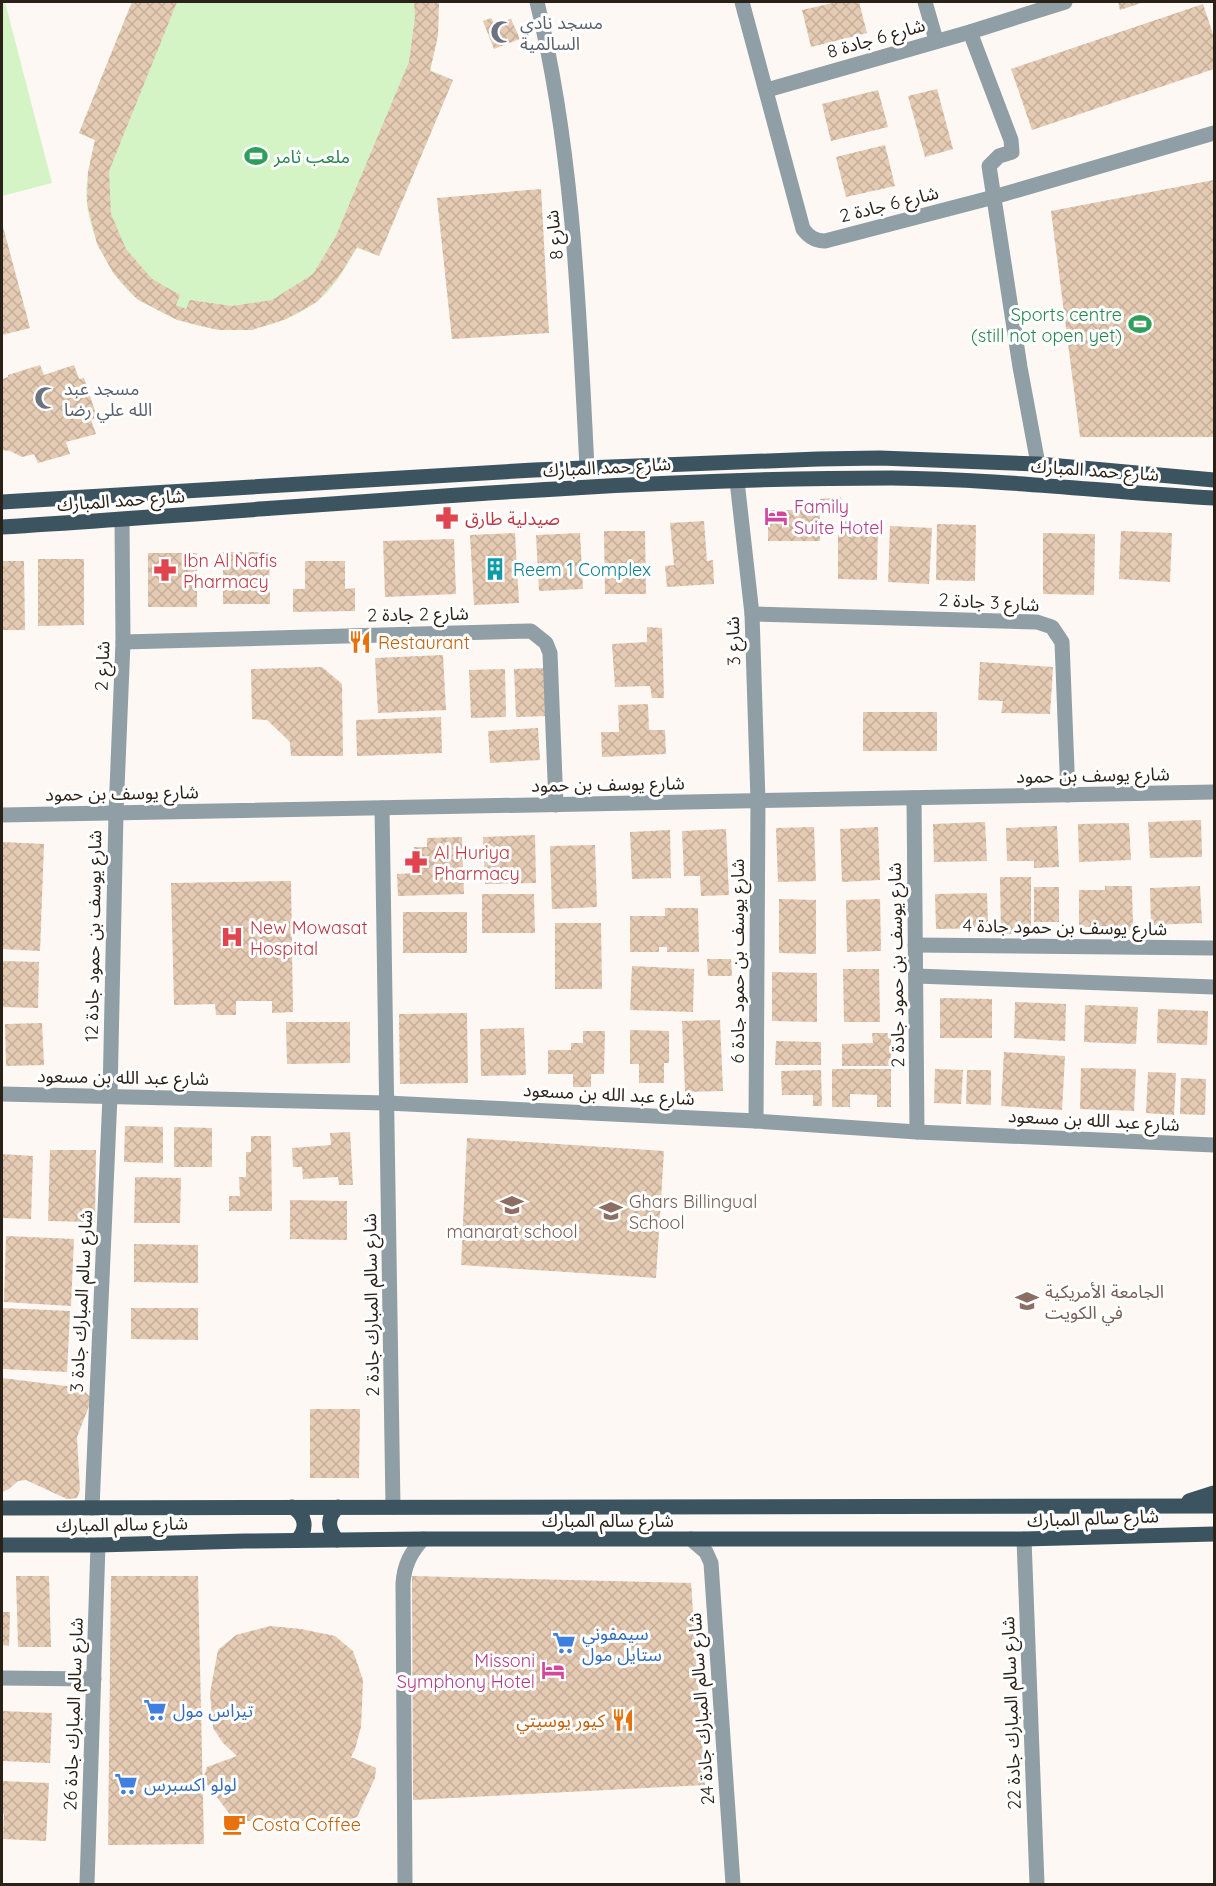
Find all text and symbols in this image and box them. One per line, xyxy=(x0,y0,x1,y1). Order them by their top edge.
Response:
place label: مسجد نادي السالمية xyxy=(520,11,603,55)
street label: شارع 6 جادة 8 xyxy=(824,13,929,66)
mosque icon: مسجد نادي السالمية xyxy=(489,19,515,45)
sports icon: ملعب ثامر xyxy=(243,143,269,169)
place label: ملعب ثامر xyxy=(273,145,350,168)
street label: شارع 6 جادة 2 xyxy=(837,181,942,230)
street label: شارع 8 xyxy=(540,209,571,261)
place label: Sports centre (still not open yet) xyxy=(971,303,1122,347)
sports icon: Sports centre (still not open yet) xyxy=(1127,311,1153,337)
place label: مسجد عبد الله علي رضا xyxy=(64,377,152,423)
mosque icon: مسجد عبد الله علي رضا xyxy=(33,385,59,411)
street label: شارع حمد المبارك xyxy=(542,452,672,485)
street label: شارع حمد المبارك xyxy=(1030,454,1160,489)
street label: شارع حمد المبارك xyxy=(56,484,186,519)
place label: Family Suite Hotel xyxy=(794,495,883,539)
hotel icon: Family Suite Hotel xyxy=(763,503,789,529)
pharmacy icon: صيدلية طارق xyxy=(434,505,460,531)
place label: صيدلية طارق xyxy=(465,507,560,530)
place label: Ibn Al Nafis Pharmacy xyxy=(183,549,277,593)
building icon: Reem 1 Complex xyxy=(482,556,508,582)
pharmacy icon: Ibn Al Nafis Pharmacy xyxy=(152,557,178,583)
place label: Reem 1 Complex xyxy=(513,558,651,581)
street label: شارع 3 جادة 2 xyxy=(938,588,1040,619)
street label: شارع 2 جادة 2 xyxy=(367,602,469,629)
street label: شارع 3 xyxy=(721,616,748,666)
restaurant icon: Restaurant xyxy=(347,629,373,655)
place label: Restaurant xyxy=(378,631,470,654)
street label: شارع 2 xyxy=(90,641,117,691)
street label: شارع يوسف بن حمود xyxy=(1016,762,1170,791)
street label: شارع يوسف بن حمود xyxy=(531,771,685,800)
street label: شارع يوسف بن حمود xyxy=(45,780,199,809)
street label: شارع يوسف بن حمود جادة 12 xyxy=(80,830,109,1042)
place label: Al Huriya Pharmacy xyxy=(434,841,520,885)
pharmacy icon: Al Huriya Pharmacy xyxy=(403,849,429,875)
street label: شارع يوسف بن حمود جادة 6 xyxy=(726,859,752,1063)
street label: شارع يوسف بن حمود جادة 2 xyxy=(883,862,912,1068)
street label: شارع يوسف بن حمود جادة 4 xyxy=(962,914,1168,943)
place label: New Mowasat Hospital xyxy=(250,916,368,960)
hospital icon: New Mowasat Hospital xyxy=(219,924,245,950)
street label: شارع عبد الله بن مسعود xyxy=(37,1064,209,1093)
street label: شارع عبد الله بن مسعود xyxy=(522,1078,695,1113)
street label: شارع عبد الله بن مسعود xyxy=(1007,1104,1180,1139)
place label: Ghars Billingual School xyxy=(629,1190,757,1234)
school or university icon: manarat school xyxy=(499,1192,525,1218)
school or university icon: Ghars Billingual School xyxy=(598,1198,624,1224)
street label: شارع سالم المبارك جادة 3 xyxy=(65,1209,100,1393)
street label: شارع سالم المبارك جادة 2 xyxy=(358,1213,387,1397)
place label: manarat school xyxy=(446,1220,578,1243)
place label: الجامعة الأمريكية في الكويت xyxy=(1045,1280,1164,1326)
school or university icon: الجامعة الأمريكية في الكويت xyxy=(1014,1288,1040,1314)
street label: شارع سالم المبارك xyxy=(1027,1504,1159,1535)
street label: شارع سالم المبارك xyxy=(542,1509,674,1535)
street label: شارع سالم المبارك xyxy=(56,1511,188,1540)
street label: شارع سالم المبارك جادة 24 xyxy=(683,1612,722,1806)
street label: شارع سالم المبارك جادة 22 xyxy=(996,1616,1029,1810)
street label: شارع سالم المبارك جادة 26 xyxy=(58,1617,91,1811)
place label: سيمفوني ستايل مول xyxy=(582,1622,662,1666)
supermarket icon: سيمفوني ستايل مول xyxy=(551,1630,577,1656)
place label: Missoni Symphony Hotel xyxy=(397,1649,535,1693)
hotel icon: Missoni Symphony Hotel xyxy=(540,1657,566,1683)
supermarket icon: تيراس مول xyxy=(142,1697,168,1723)
place label: تيراس مول xyxy=(173,1699,253,1722)
restaurant icon: كيور يوسيتي xyxy=(610,1707,636,1733)
place label: كيور يوسيتي xyxy=(516,1709,606,1734)
supermarket icon: لولو اكسبرس xyxy=(113,1771,139,1797)
place label: لولو اكسبرس xyxy=(144,1773,237,1796)
cafe icon: Costa Coffee xyxy=(221,1811,247,1837)
place label: Costa Coffee xyxy=(252,1813,361,1836)

